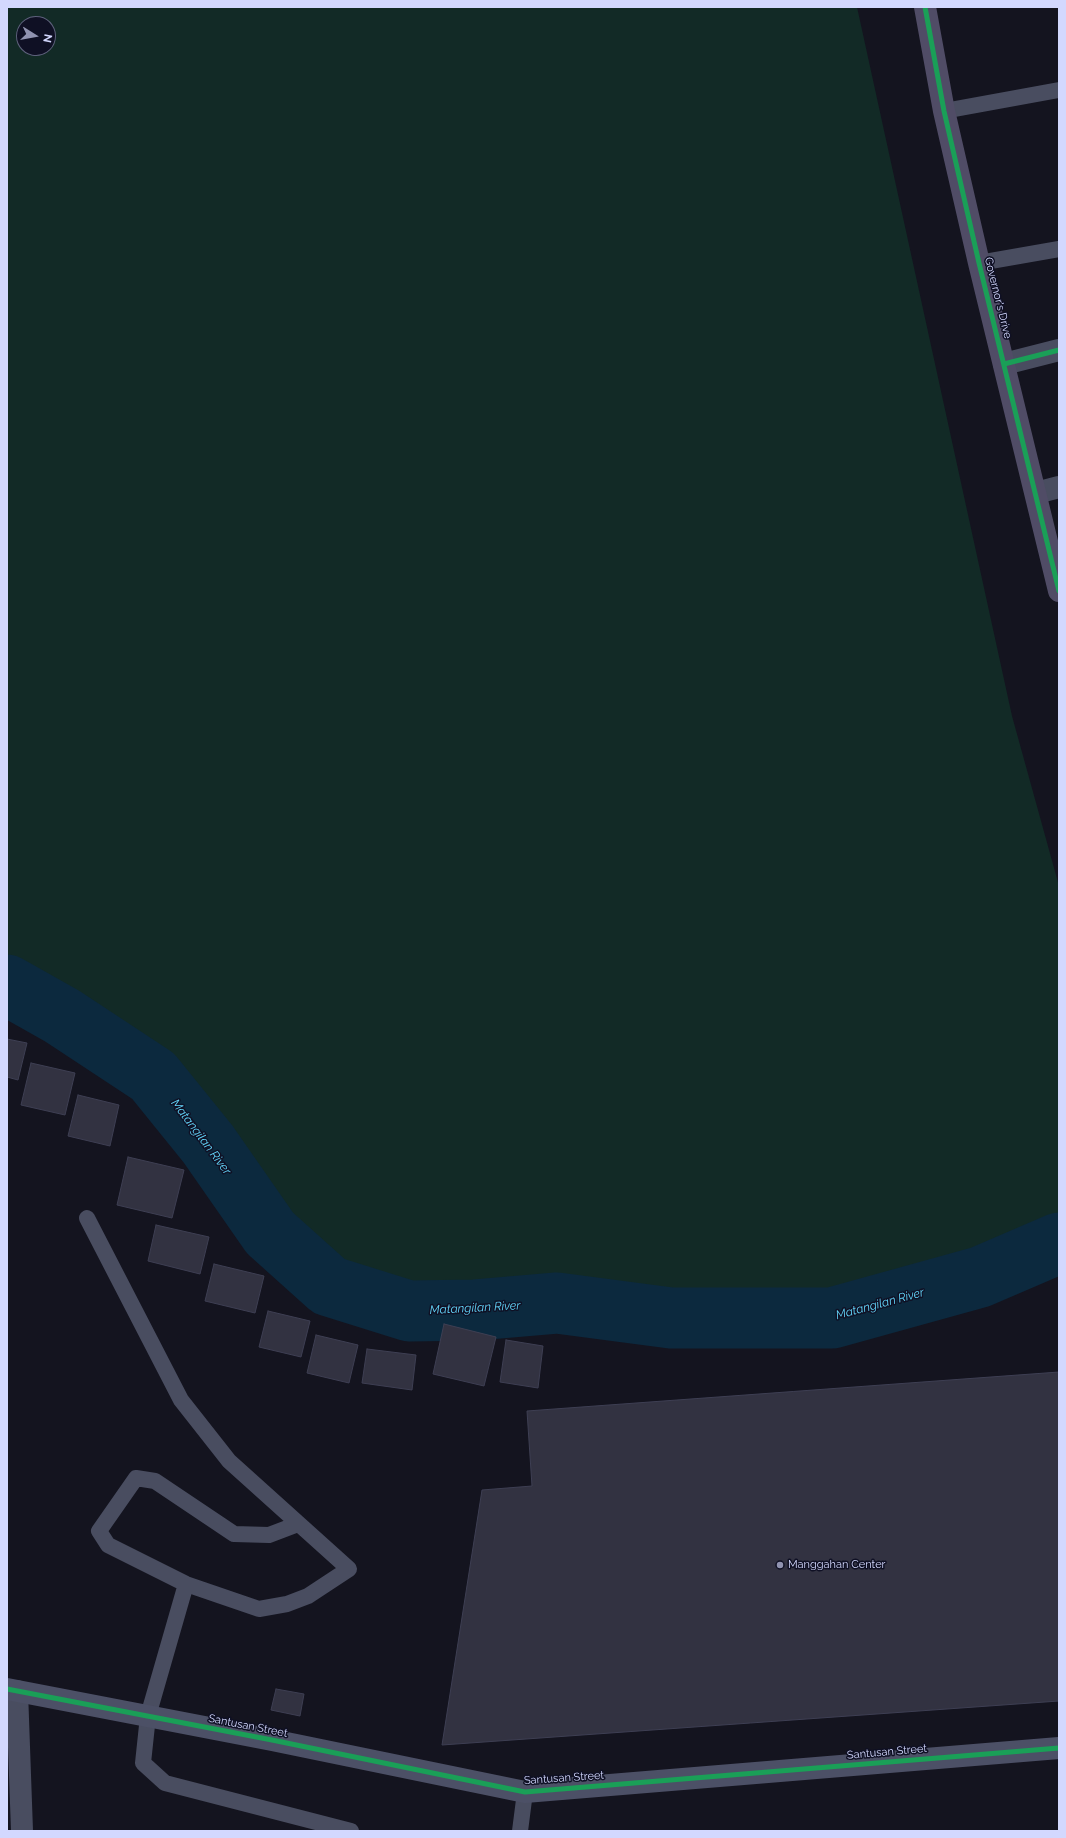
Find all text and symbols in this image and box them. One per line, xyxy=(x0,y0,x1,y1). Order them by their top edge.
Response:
north arrow xyxy=(16,16,56,56)
text: N xyxy=(40,33,54,44)
street label: Governor's Drive xyxy=(982,256,1014,340)
water label: Matangilan River xyxy=(168,1096,234,1178)
water label: Matangilan River xyxy=(834,1285,926,1323)
water label: Matangilan River xyxy=(429,1298,521,1318)
place label: Manggahan Center xyxy=(788,1558,885,1572)
marker: Manggahan Center xyxy=(775,1560,785,1570)
street label: Santusan Street xyxy=(207,1712,289,1740)
street label: Santusan Street xyxy=(846,1742,928,1762)
street label: Santusan Street xyxy=(524,1769,604,1787)

